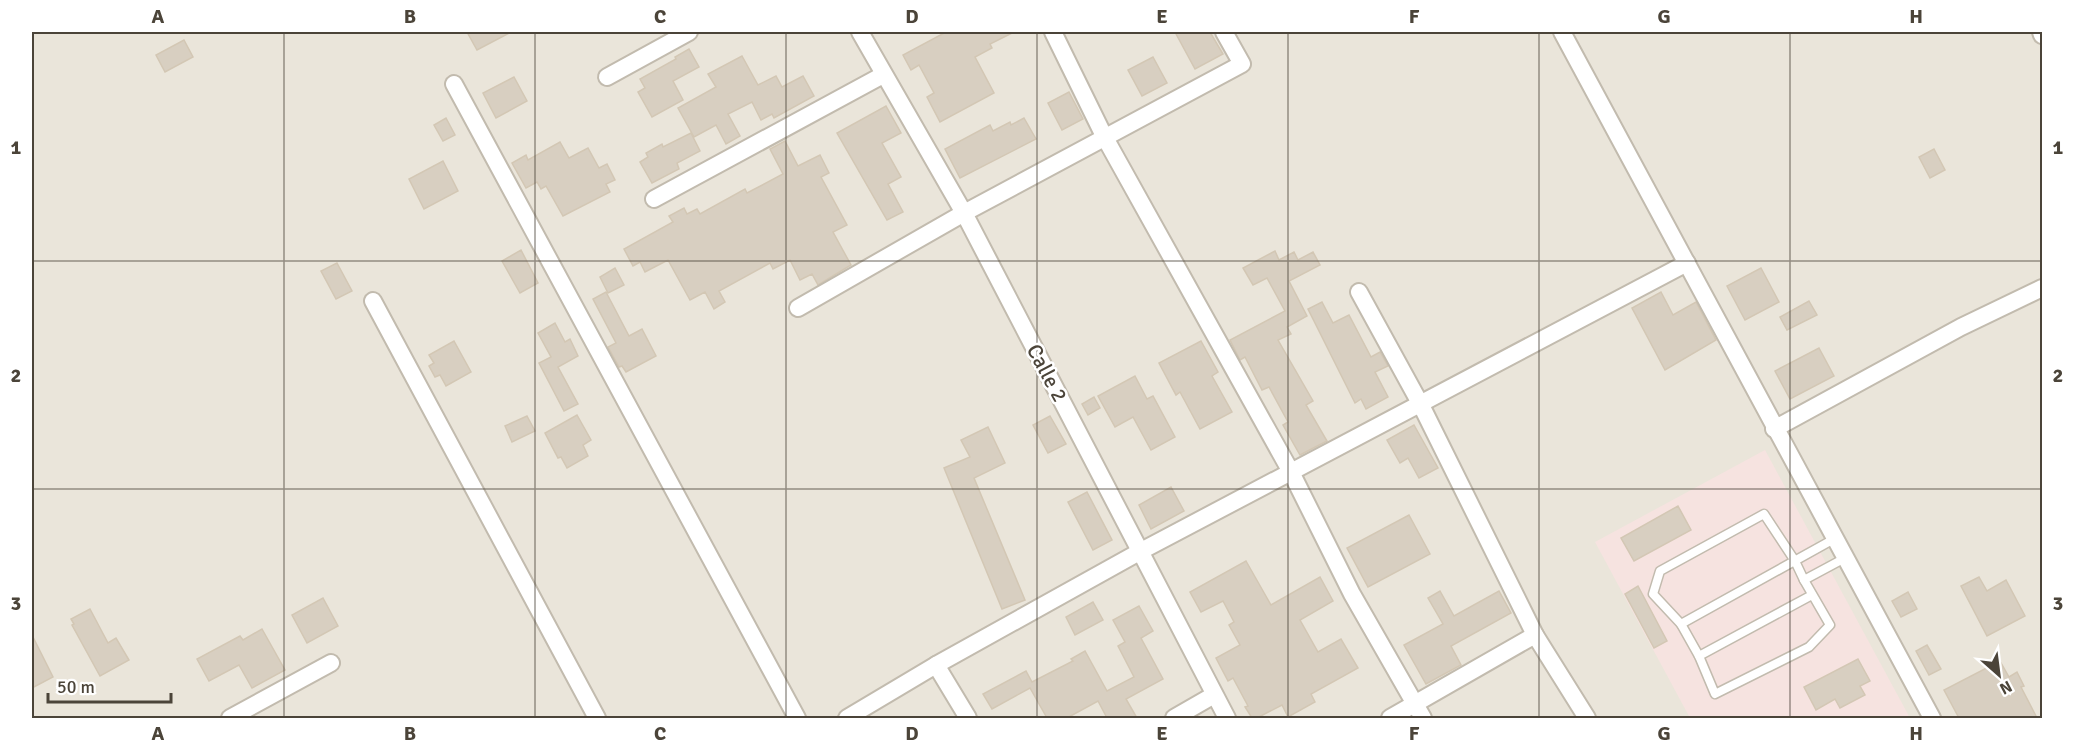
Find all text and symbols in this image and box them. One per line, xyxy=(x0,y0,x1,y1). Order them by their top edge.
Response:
text: A xyxy=(152,4,165,29)
text: B xyxy=(404,4,416,29)
text: C xyxy=(654,4,666,29)
text: D xyxy=(905,4,919,29)
text: E xyxy=(1156,4,1168,29)
text: F xyxy=(1409,4,1420,29)
text: G xyxy=(1657,4,1671,29)
text: H xyxy=(1909,4,1923,29)
text: 1 xyxy=(11,135,22,160)
text: 1 xyxy=(2053,135,2064,160)
street label: Calle 2 xyxy=(1021,340,1073,406)
text: 2 xyxy=(11,363,21,388)
text: 2 xyxy=(2053,363,2063,388)
text: 3 xyxy=(11,591,21,616)
text: 3 xyxy=(2053,591,2063,616)
north arrow xyxy=(1969,645,2029,705)
scale bar xyxy=(48,666,171,704)
text: 50 m xyxy=(57,676,95,698)
text: N xyxy=(1996,676,2015,699)
text: A xyxy=(152,721,165,746)
text: B xyxy=(404,721,416,746)
text: C xyxy=(654,721,666,746)
text: D xyxy=(905,721,919,746)
text: E xyxy=(1156,721,1168,746)
text: F xyxy=(1409,721,1420,746)
text: G xyxy=(1657,721,1671,746)
text: H xyxy=(1909,721,1923,746)

